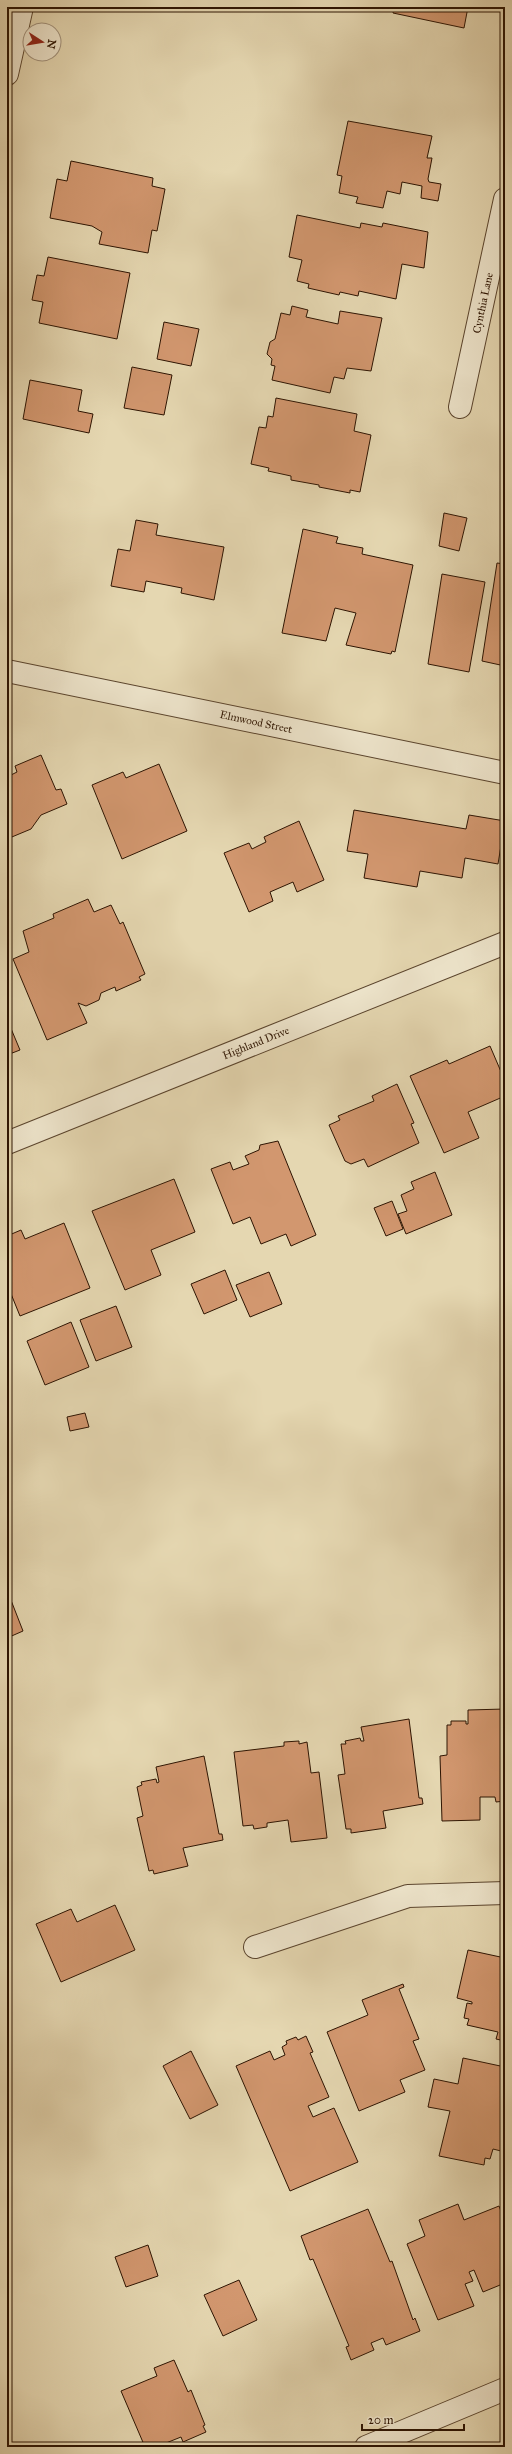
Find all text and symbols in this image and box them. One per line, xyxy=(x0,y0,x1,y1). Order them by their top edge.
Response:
north arrow xyxy=(22,22,62,62)
text: N xyxy=(44,38,59,51)
street label: Cynthia Lane xyxy=(470,271,496,335)
street label: Elmwood Street xyxy=(219,708,293,736)
street label: Highland Drive xyxy=(221,1024,292,1062)
scale bar xyxy=(362,2406,464,2432)
text: 20 m xyxy=(368,2413,394,2427)

